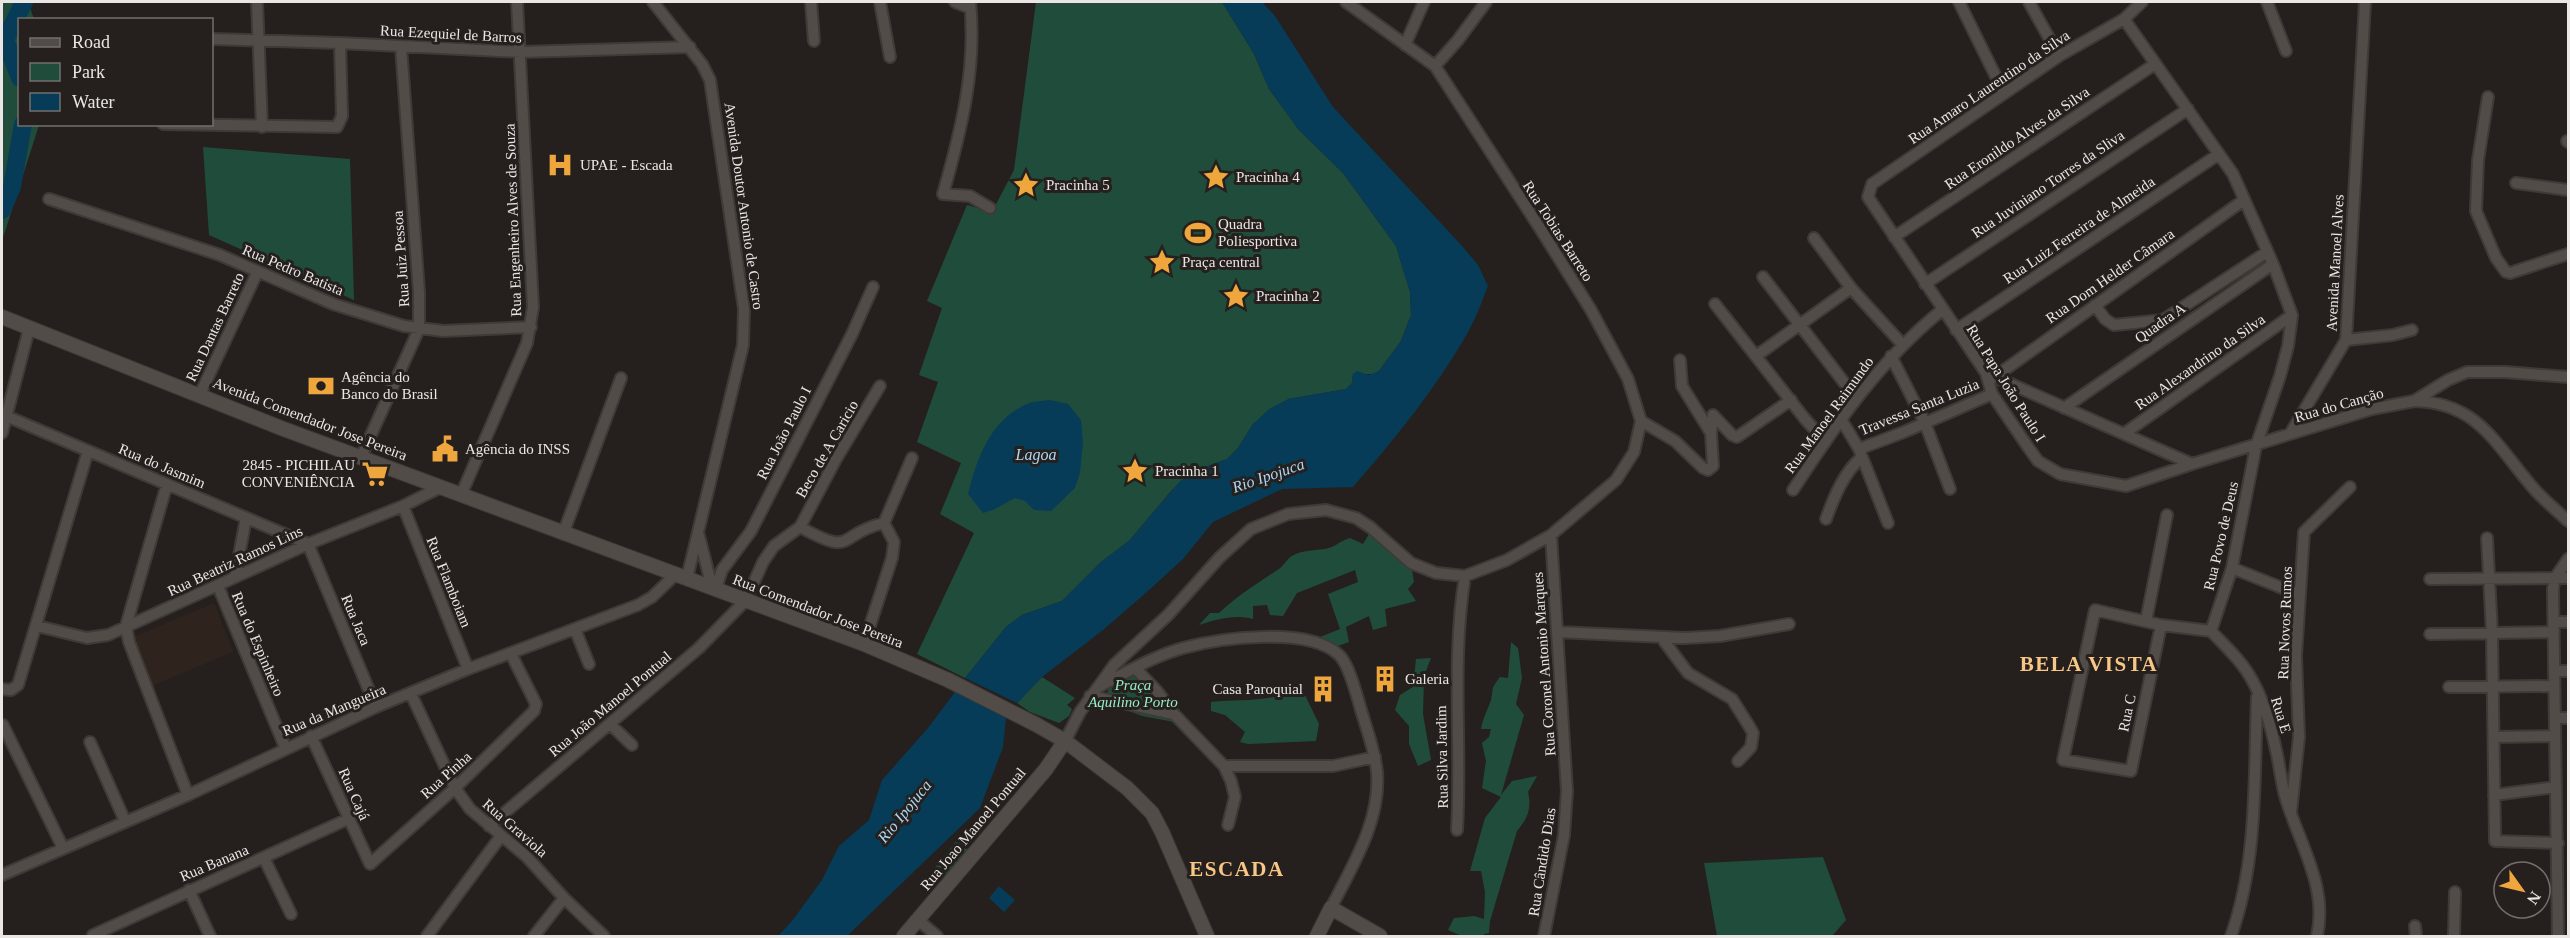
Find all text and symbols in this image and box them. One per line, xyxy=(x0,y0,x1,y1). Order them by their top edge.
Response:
legend xyxy=(18,18,213,126)
street label: Rua Ezequiel de Barros xyxy=(380,22,522,46)
street label: Rua Amaro Laurentino da Silva xyxy=(1905,27,2073,147)
text: Road xyxy=(72,32,110,52)
text: Park xyxy=(72,62,105,82)
street label: Rua Eronildo Alves da Silva xyxy=(1942,83,2093,192)
text: Water xyxy=(72,92,115,112)
street label: Avenida Doutor Antonio de Castro xyxy=(722,101,766,311)
street label: Rua Engenheiro Alves de Souza xyxy=(502,123,524,317)
street label: Rua Juviniano Torres da Sliva xyxy=(1969,127,2127,241)
hospital icon: UPAE - Escada xyxy=(545,150,575,180)
place label: UPAE - Escada xyxy=(580,157,673,173)
place icon: Pracinha 4 xyxy=(1201,162,1231,192)
place label: Pracinha 4 xyxy=(1236,169,1300,185)
place icon: Pracinha 5 xyxy=(1011,170,1041,200)
street label: Rua Luiz Ferreira de Almeida xyxy=(2000,173,2158,287)
place label: Pracinha 5 xyxy=(1046,177,1110,193)
street label: Rua Tobias Barreto xyxy=(1520,178,1596,284)
street label: Avenida Manoel Alves xyxy=(2323,194,2347,332)
street label: Rua Juiz Pessoa xyxy=(390,210,412,308)
place label: Quadra Poliesportiva xyxy=(1218,216,1298,249)
sports icon: Quadra Poliesportiva xyxy=(1183,218,1213,248)
street label: Rua Dom Helder Câmara xyxy=(2043,225,2177,326)
street label: Rua Pedro Batista xyxy=(240,241,346,299)
place icon: Praça central xyxy=(1147,247,1177,277)
place label: Praça central xyxy=(1182,254,1260,270)
street label: Rua Dantas Barreto xyxy=(183,270,247,384)
place icon: Pracinha 2 xyxy=(1221,281,1251,311)
place label: Pracinha 2 xyxy=(1256,288,1320,304)
street label: Quadra A xyxy=(2132,300,2188,346)
street label: Rua Alexandrino da Silva xyxy=(2132,311,2268,413)
street label: Rua Papa João Paulo I xyxy=(1963,322,2049,444)
street label: Rua Manoel Raimundo xyxy=(1781,354,1877,476)
place label: Agência do Banco do Brasil xyxy=(341,369,438,402)
bank icon: Agência do Banco do Brasil xyxy=(306,371,336,401)
street label: Avenida Comendador Jose Pereira xyxy=(211,374,410,464)
street label: Travessa Santa Luzia xyxy=(1857,376,1982,438)
street label: Rua João Paulo I xyxy=(754,384,814,482)
street label: Rua do Canção xyxy=(2293,385,2385,425)
street label: Beco de A Caricio xyxy=(793,398,861,500)
public building icon: Agência do INSS xyxy=(430,434,460,464)
street label: Rua do Jasmim xyxy=(116,441,208,492)
place label: Agência do INSS xyxy=(465,441,570,457)
water label: Lagoa xyxy=(1015,446,1056,464)
water label: Rio Ipojuca xyxy=(1229,455,1307,497)
place icon: Pracinha 1 xyxy=(1120,456,1150,486)
place label: 2845 - PICHILAU CONVENIÊNCIA xyxy=(242,457,355,490)
supermarket icon: 2845 - PICHILAU CONVENIÊNCIA xyxy=(360,459,390,489)
place label: Pracinha 1 xyxy=(1155,463,1219,479)
street label: Rua Povo de Deus xyxy=(2201,480,2241,592)
street label: Rua Beatriz Ramos Lins xyxy=(165,523,305,599)
street label: Rua Flamboiam xyxy=(424,534,475,630)
street label: Rua Novos Rumos xyxy=(2275,566,2295,680)
street label: Rua Comendador Jose Pereira xyxy=(731,571,906,651)
street label: Rua Coronel Antonio Marques xyxy=(1530,571,1558,757)
street label: Rua do Espinheiro xyxy=(229,589,287,699)
street label: Rua Jaca xyxy=(338,592,374,648)
street label: Rua João Manoel Pontual xyxy=(546,648,674,760)
district label: BELA VISTA xyxy=(2020,652,2158,676)
building icon: Galeria xyxy=(1370,664,1400,694)
place label: Galeria xyxy=(1405,671,1449,687)
building icon: Casa Paroquial xyxy=(1308,674,1338,704)
park label: Praça Aquilino Porto xyxy=(1087,677,1178,710)
street label: Rua da Mangueira xyxy=(280,681,388,739)
place label: Casa Paroquial xyxy=(1213,681,1303,697)
street label: Rua C xyxy=(2115,693,2139,733)
street label: Rua E xyxy=(2268,695,2294,735)
street label: Rua Silva Jardim xyxy=(1433,705,1451,809)
street label: Rua Pinha xyxy=(418,748,475,802)
street label: Rua Cajá xyxy=(335,765,373,823)
street label: Rua Joao Manoel Pontual xyxy=(917,765,1029,893)
water label: Rio Ipojuca xyxy=(874,777,935,847)
street label: Rua Graviola xyxy=(479,796,551,861)
street label: Rua Cândido Dias xyxy=(1525,806,1559,918)
street label: Rua Banana xyxy=(177,841,251,885)
district label: ESCADA xyxy=(1189,857,1285,881)
north arrow xyxy=(2492,860,2552,920)
text: N xyxy=(2523,889,2544,908)

